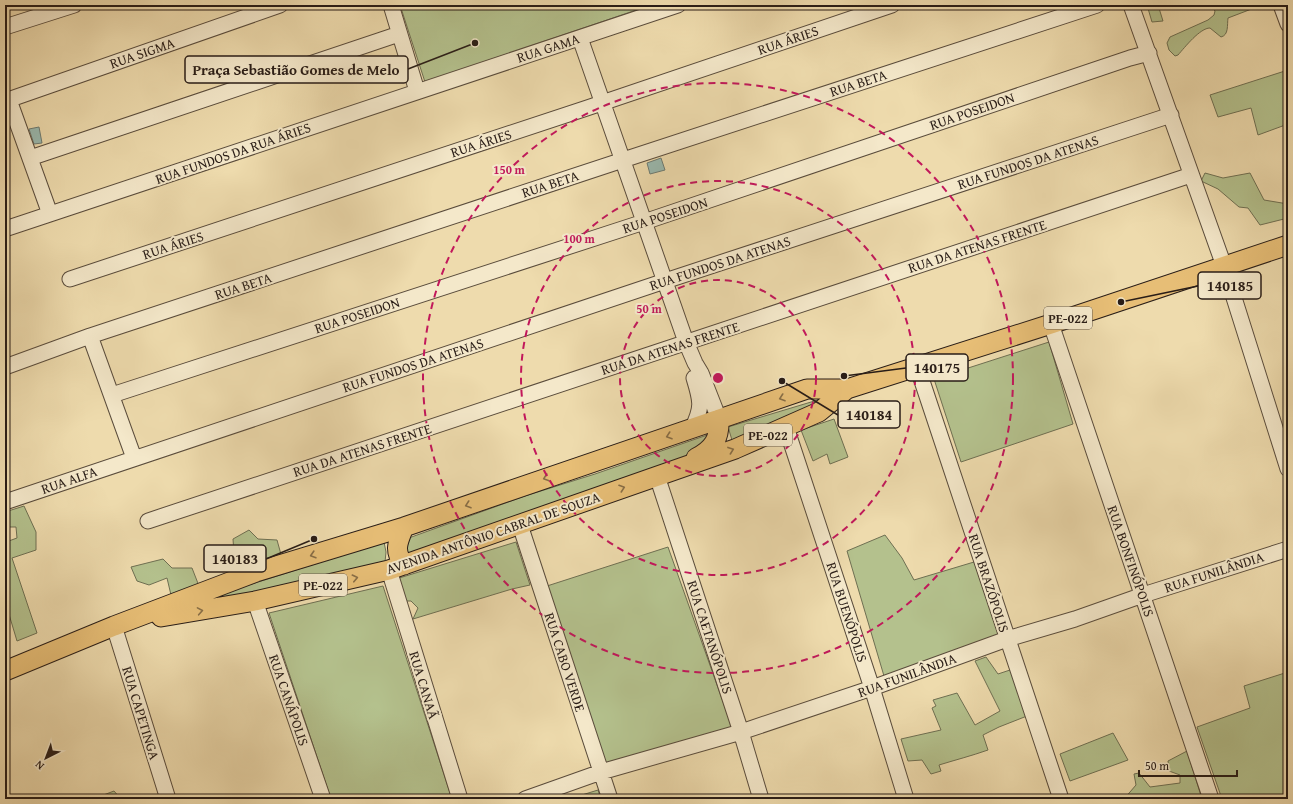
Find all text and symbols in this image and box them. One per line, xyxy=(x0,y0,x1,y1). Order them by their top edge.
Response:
street label: RUA ÁRIES xyxy=(755,20,821,60)
street label: RUA GAMA xyxy=(514,28,582,68)
street label: RUA SIGMA xyxy=(107,32,178,73)
callout: Praça Sebastião Gomes de Melo xyxy=(185,56,408,83)
text: Praça Sebastião Gomes de Melo xyxy=(192,59,400,80)
street label: RUA BETA xyxy=(827,64,889,102)
street label: RUA POSEIDON xyxy=(927,87,1017,135)
street label: RUA FUNDOS DA RUA ÁRIES xyxy=(153,117,313,189)
street label: RUA ÁRIES xyxy=(448,124,514,162)
street label: RUA FUNDOS DA ATENAS xyxy=(955,130,1101,194)
text: 150 m xyxy=(493,161,526,178)
street label: RUA BETA xyxy=(519,165,581,203)
street label: RUA POSEIDON xyxy=(620,192,710,238)
street label: RUA DA ATENAS FRENTE xyxy=(905,214,1049,278)
street label: RUA ÁRIES xyxy=(140,226,206,264)
text: 100 m xyxy=(563,230,596,247)
street label: RUA FUNDOS DA ATENAS xyxy=(647,231,793,295)
street label: RUA BETA xyxy=(212,267,274,305)
callout: 140185 xyxy=(1198,272,1261,299)
text: 140185 xyxy=(1207,275,1253,296)
street label: RUA POSEIDON xyxy=(312,292,402,338)
text: 50 m xyxy=(636,300,662,317)
road number: PE-022 xyxy=(1044,307,1092,329)
street label: RUA DA ATENAS FRENTE xyxy=(598,316,742,380)
street label: RUA FUNDOS DA ATENAS xyxy=(340,333,486,397)
callout: 140175 xyxy=(906,354,968,381)
text: 140175 xyxy=(914,357,960,378)
centre of rings xyxy=(711,371,725,385)
one-way arrow xyxy=(778,393,785,402)
callout: 140184 xyxy=(838,401,900,428)
text: 140184 xyxy=(846,404,893,425)
street label: RUA DA ATENAS FRENTE xyxy=(290,418,434,482)
road number: PE-022 xyxy=(744,424,792,446)
one-way arrow xyxy=(666,432,673,440)
one-way arrow xyxy=(728,447,735,455)
street label: RUA ALFA xyxy=(38,461,100,499)
one-way arrow xyxy=(543,474,550,482)
one-way arrow xyxy=(619,485,626,493)
street label: AVENIDA ANTÔNIO CABRAL DE SOUZA xyxy=(383,487,603,579)
one-way arrow xyxy=(465,500,472,509)
street label: RUA BONFINÓPOLIS xyxy=(1103,503,1159,620)
street label: RUA BRAZÓPOLIS xyxy=(964,531,1014,635)
callout: 140183 xyxy=(204,545,266,572)
street label: RUA FUNILÂNDIA xyxy=(1162,546,1267,597)
text: 140183 xyxy=(212,548,258,569)
one-way arrow xyxy=(310,550,317,559)
street label: RUA BUENÓPOLIS xyxy=(821,559,873,665)
road number: PE-022 xyxy=(299,574,347,596)
one-way arrow xyxy=(351,574,358,583)
street label: RUA CAETANÓPOLIS xyxy=(682,578,738,696)
one-way arrow xyxy=(197,607,203,615)
street label: RUA CABO VERDE xyxy=(540,610,590,714)
street label: RUA FUNILÂNDIA xyxy=(855,648,960,702)
street label: RUA CANAÃ xyxy=(404,649,444,722)
street label: RUA CANÁPOLIS xyxy=(264,652,314,749)
street label: RUA CAPETINGA xyxy=(117,664,165,763)
north arrow xyxy=(26,738,66,778)
scale bar xyxy=(1139,752,1237,778)
text: N xyxy=(31,757,47,774)
text: 50 m xyxy=(1145,757,1169,774)

